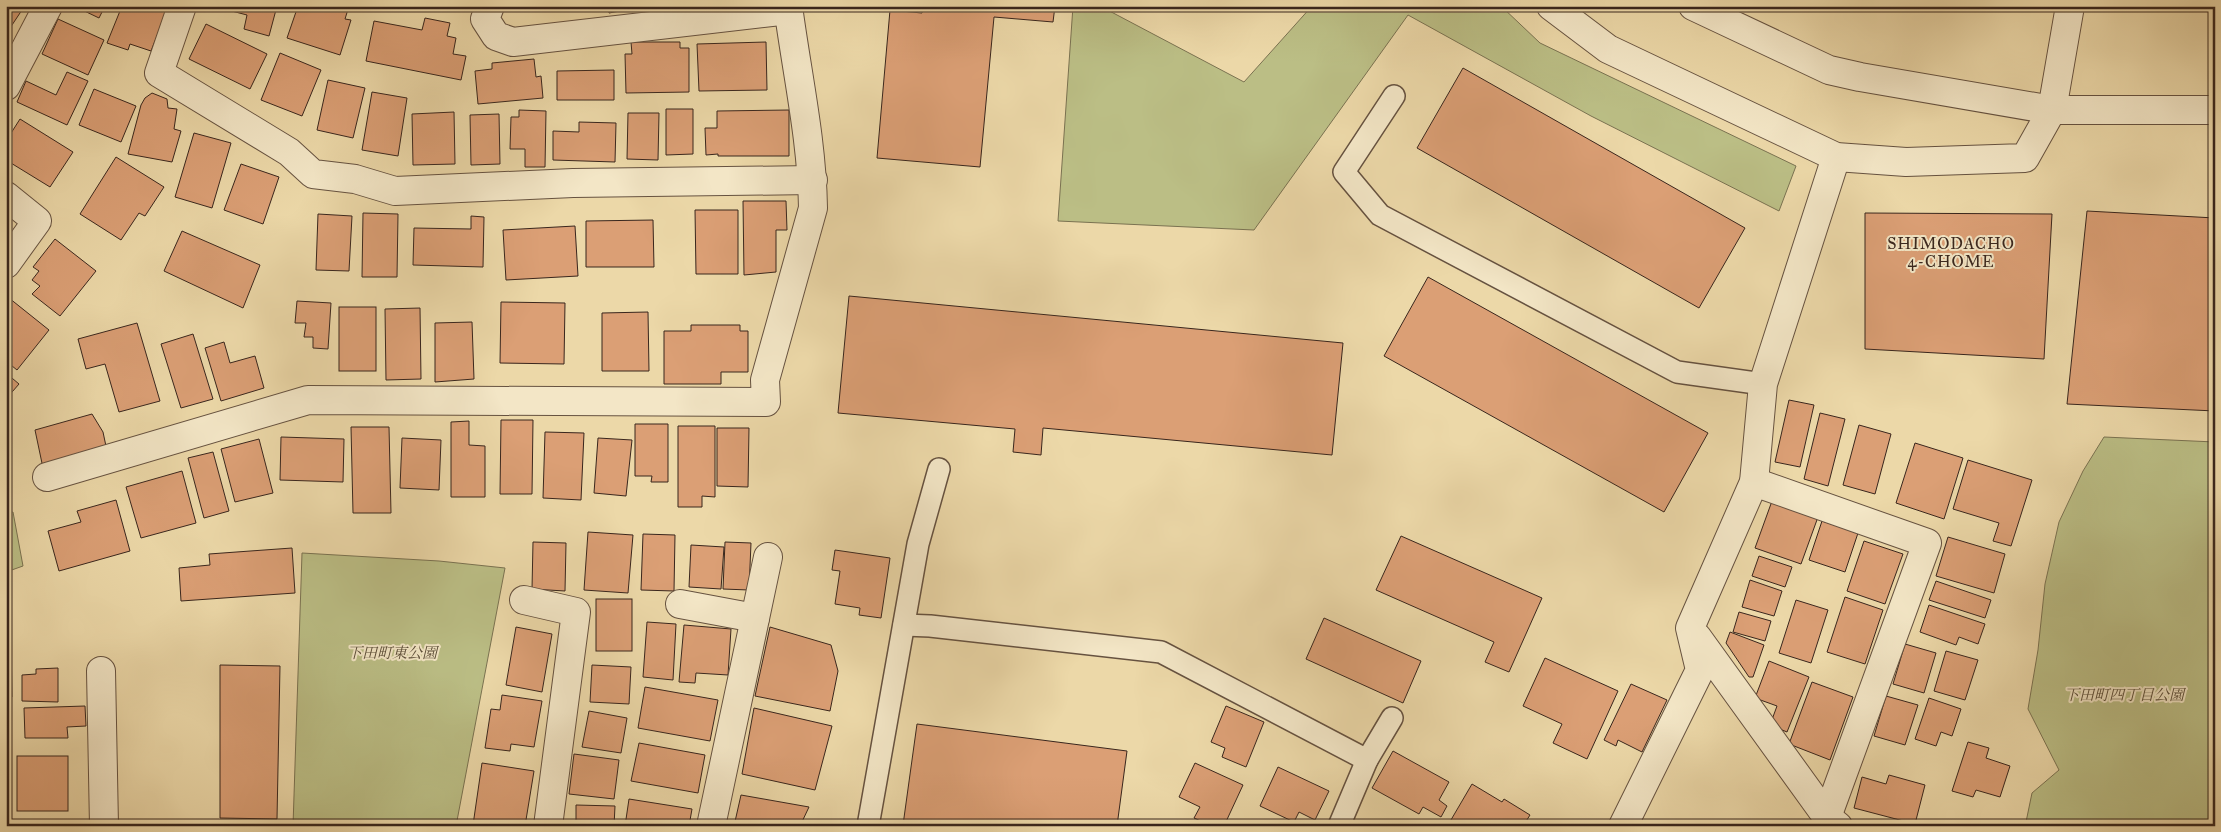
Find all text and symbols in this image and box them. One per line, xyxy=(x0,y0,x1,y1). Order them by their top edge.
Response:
district label: SHIMODACHO 4-CHOME xyxy=(1887,234,2015,271)
park label: 下田町東公園 xyxy=(347,644,440,662)
park label: 下田町四丁目公園 xyxy=(2064,686,2187,704)

